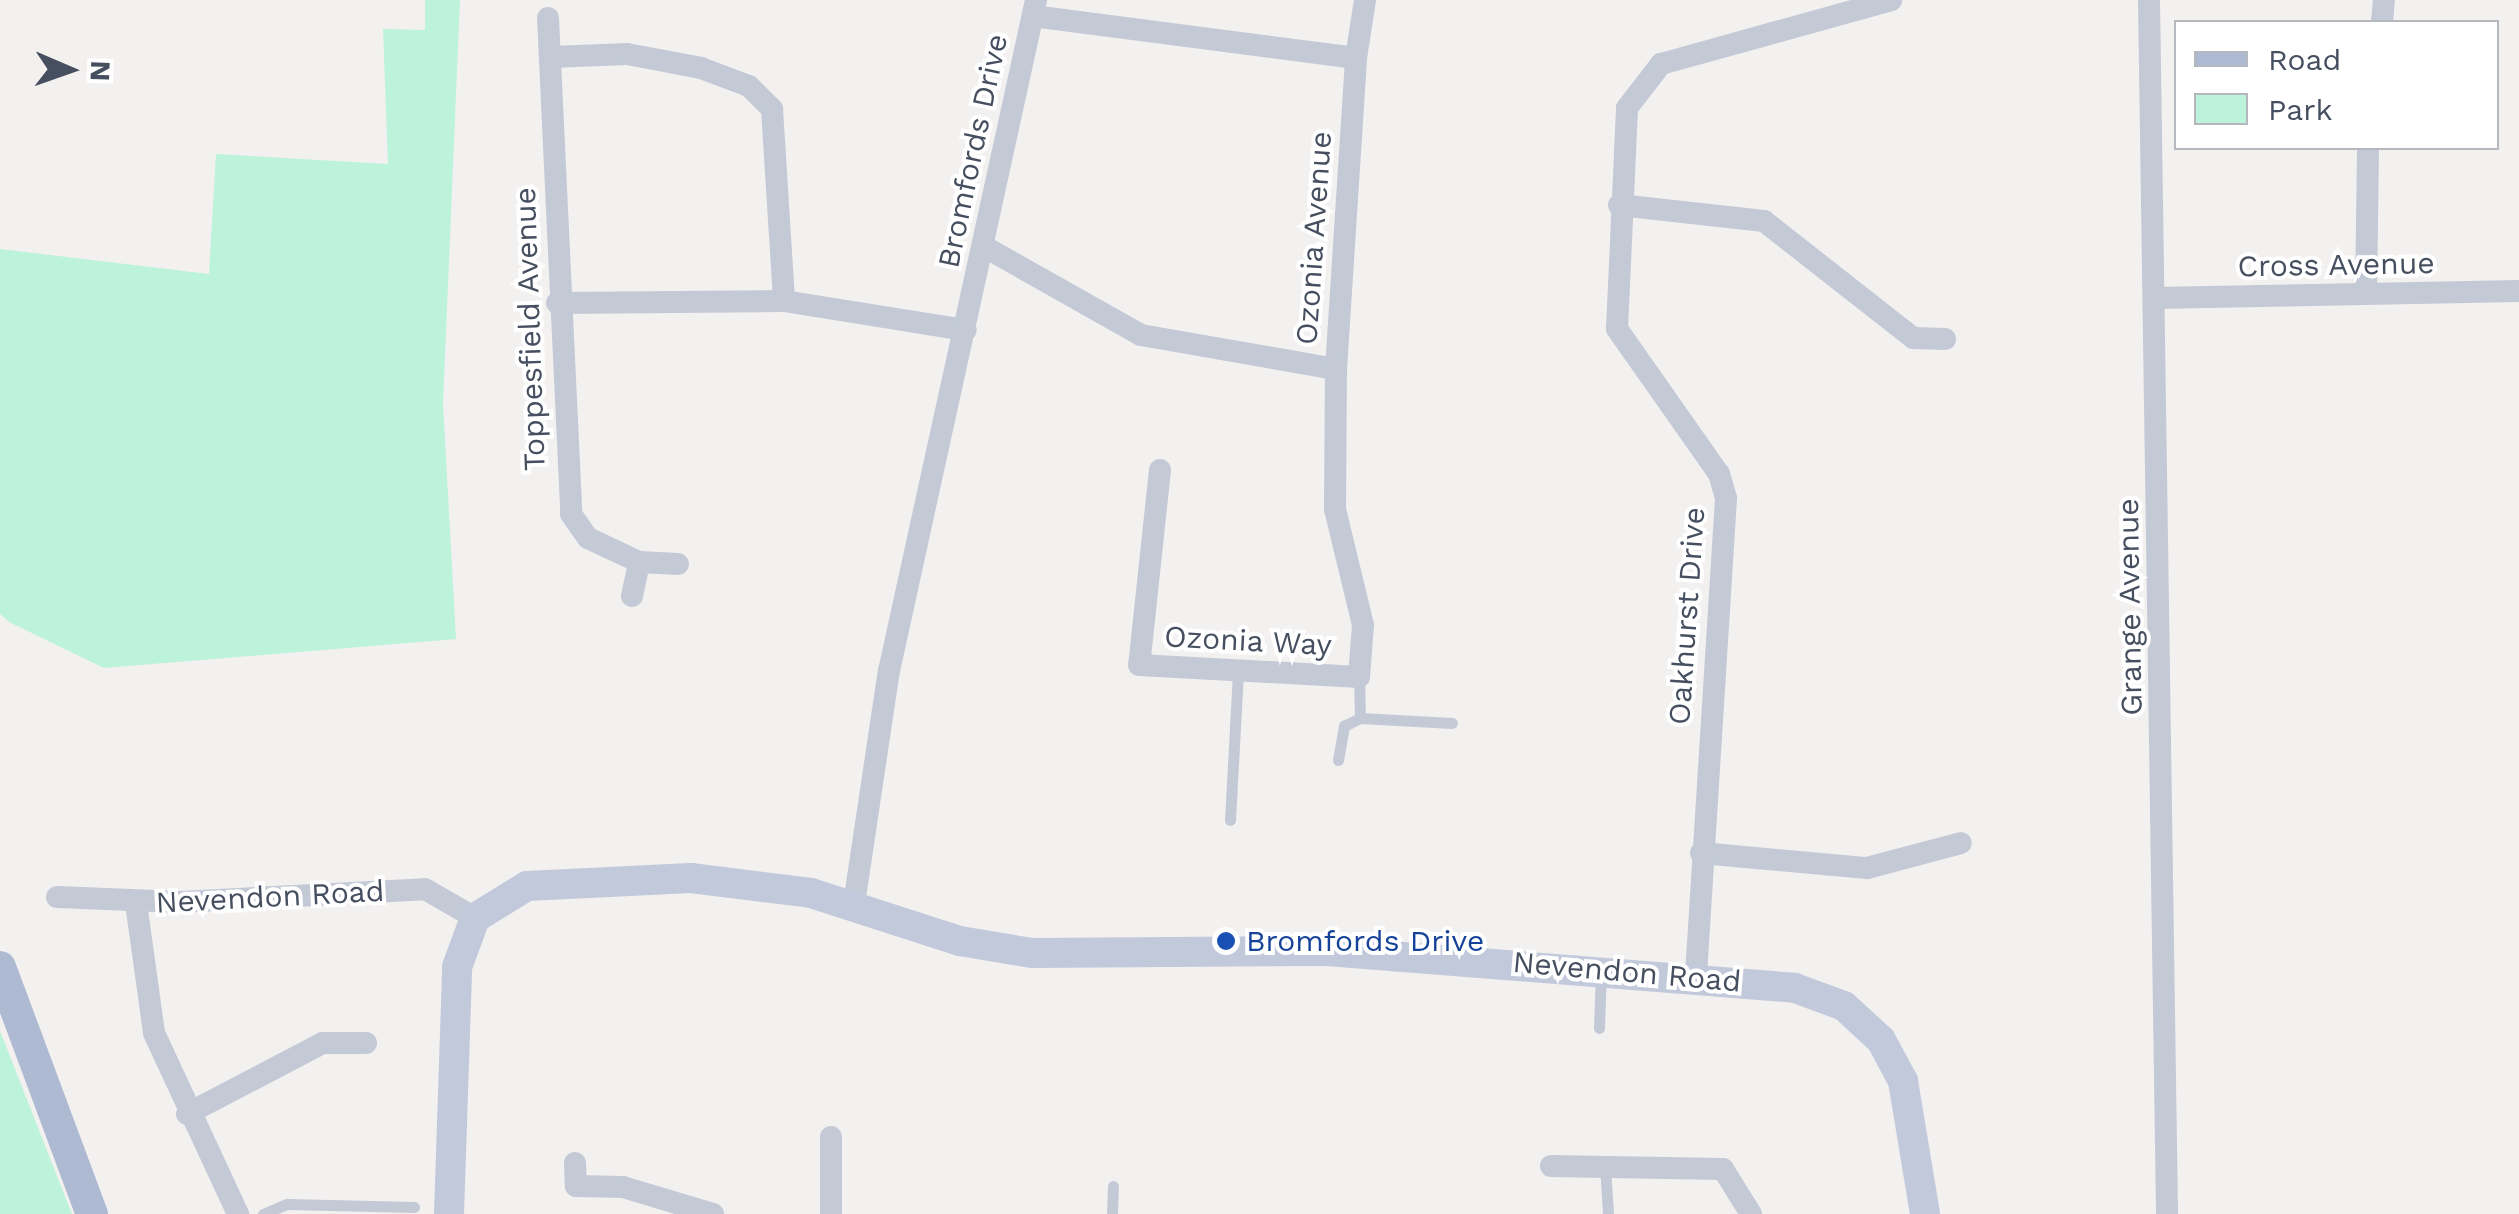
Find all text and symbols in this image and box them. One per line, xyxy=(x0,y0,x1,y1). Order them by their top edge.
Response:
north arrow xyxy=(20,20,120,120)
legend xyxy=(2174,20,2499,150)
street label: Bromfords Drive xyxy=(931,31,1015,271)
text: Road xyxy=(2268,42,2341,77)
text: N xyxy=(84,60,117,82)
text: Park xyxy=(2268,92,2333,127)
street label: Ozonia Avenue xyxy=(1289,129,1339,347)
street label: Toppesfield Avenue xyxy=(507,186,553,472)
street label: Cross Avenue xyxy=(2237,245,2435,285)
street label: Grange Avenue xyxy=(2110,497,2150,717)
street label: Oakhurst Drive xyxy=(1661,506,1713,726)
street label: Ozonia Way xyxy=(1163,619,1333,663)
street label: Nevendon Road xyxy=(155,873,385,921)
place label: Bromfords Drive xyxy=(1246,923,1484,959)
marker: Bromfords Drive xyxy=(1215,930,1237,952)
street label: Nevendon Road xyxy=(1511,944,1743,1000)

